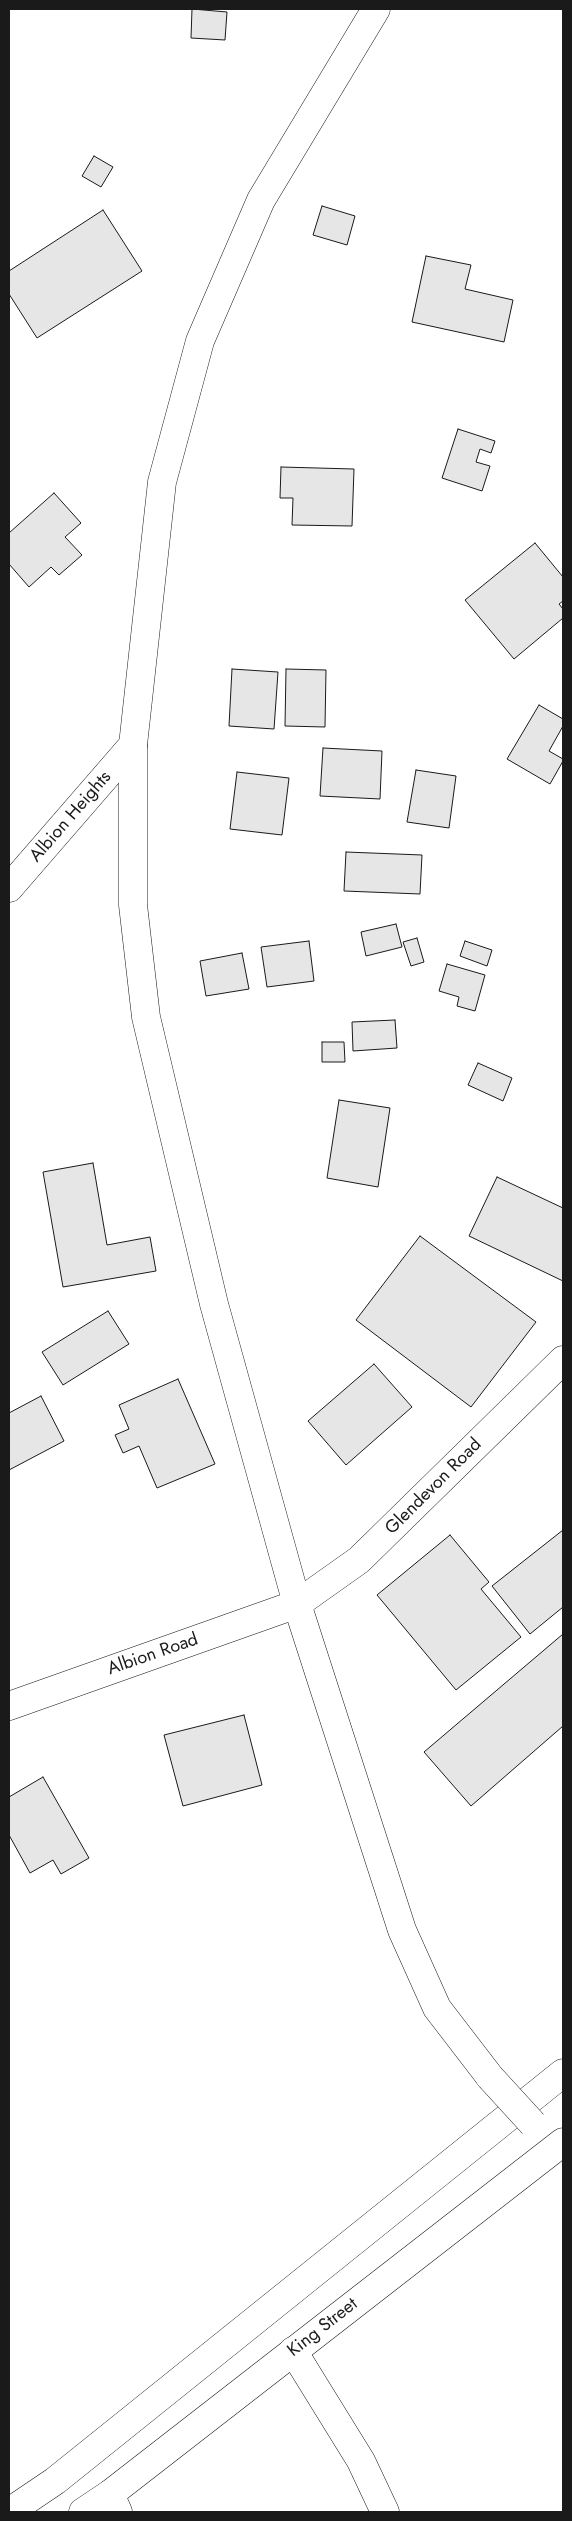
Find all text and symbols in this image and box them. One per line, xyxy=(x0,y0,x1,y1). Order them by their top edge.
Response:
street label: Albion Heights xyxy=(26,767,116,867)
street label: Glendevon Road xyxy=(381,1434,487,1540)
street label: Albion Road xyxy=(105,1629,201,1681)
street label: King Street xyxy=(284,2294,362,2362)

